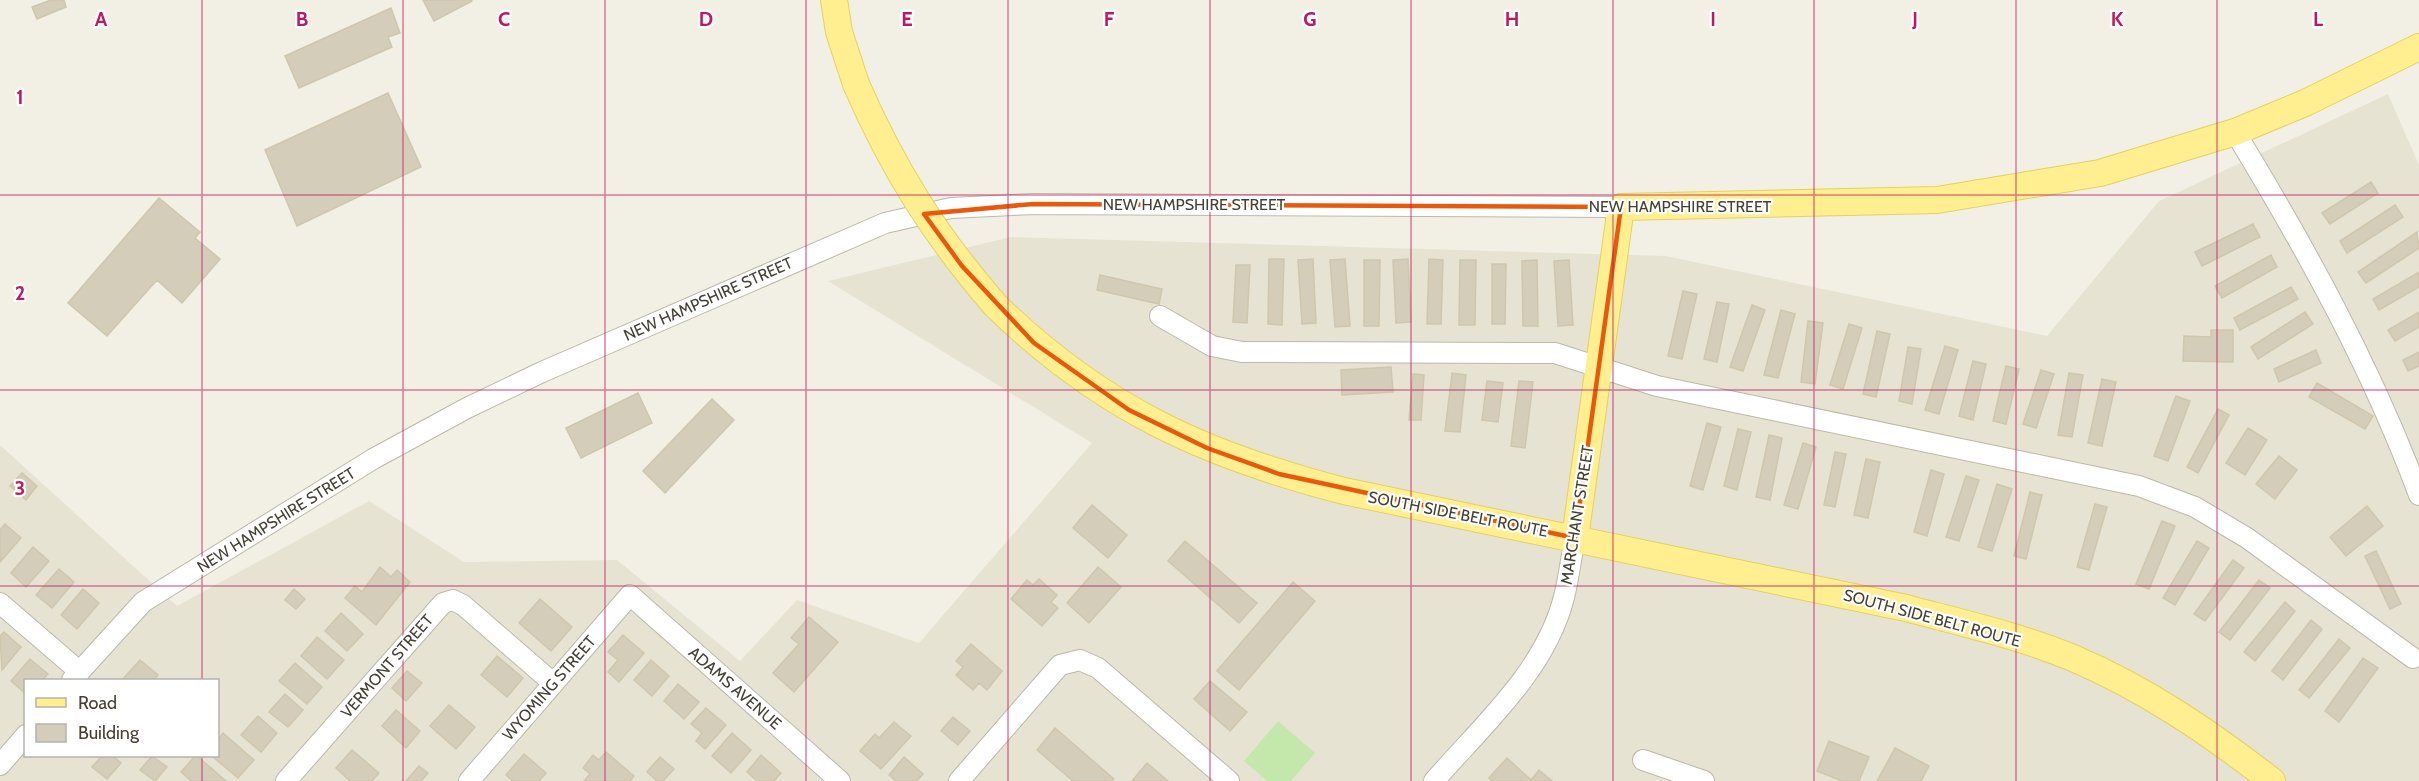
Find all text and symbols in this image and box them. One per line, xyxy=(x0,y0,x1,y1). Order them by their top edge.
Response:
text: A xyxy=(95,7,108,31)
text: B xyxy=(296,7,308,31)
text: C xyxy=(498,7,510,31)
text: D xyxy=(699,7,713,31)
text: E xyxy=(901,7,913,31)
text: F xyxy=(1104,7,1115,31)
text: G xyxy=(1303,7,1317,31)
text: H xyxy=(1505,7,1519,31)
text: I xyxy=(1710,7,1716,31)
text: J xyxy=(1911,7,1918,31)
text: K xyxy=(2111,7,2124,31)
text: L xyxy=(2313,7,2323,31)
text: 1 xyxy=(16,85,24,109)
street label: NEW HAMPSHIRE STREET xyxy=(1103,195,1286,214)
street label: NEW HAMPSHIRE STREET xyxy=(1589,197,1772,216)
street label: NEW HAMPSHIRE STREET xyxy=(621,253,796,345)
text: 2 xyxy=(15,281,25,305)
street label: MARCHANT STREET xyxy=(1557,444,1597,586)
street label: NEW HAMPSHIRE STREET xyxy=(194,463,359,576)
text: 3 xyxy=(15,476,25,500)
street label: SOUTH SIDE BELT ROUTE xyxy=(1367,487,1550,541)
street label: SOUTH SIDE BELT ROUTE xyxy=(1841,585,2023,651)
street label: VERMONT STREET xyxy=(337,610,437,722)
street label: WYOMING STREET xyxy=(498,631,600,744)
street label: ADAMS AVENUE xyxy=(685,643,785,733)
legend xyxy=(24,679,219,757)
text: Road xyxy=(78,692,117,714)
text: Building xyxy=(78,722,140,744)

